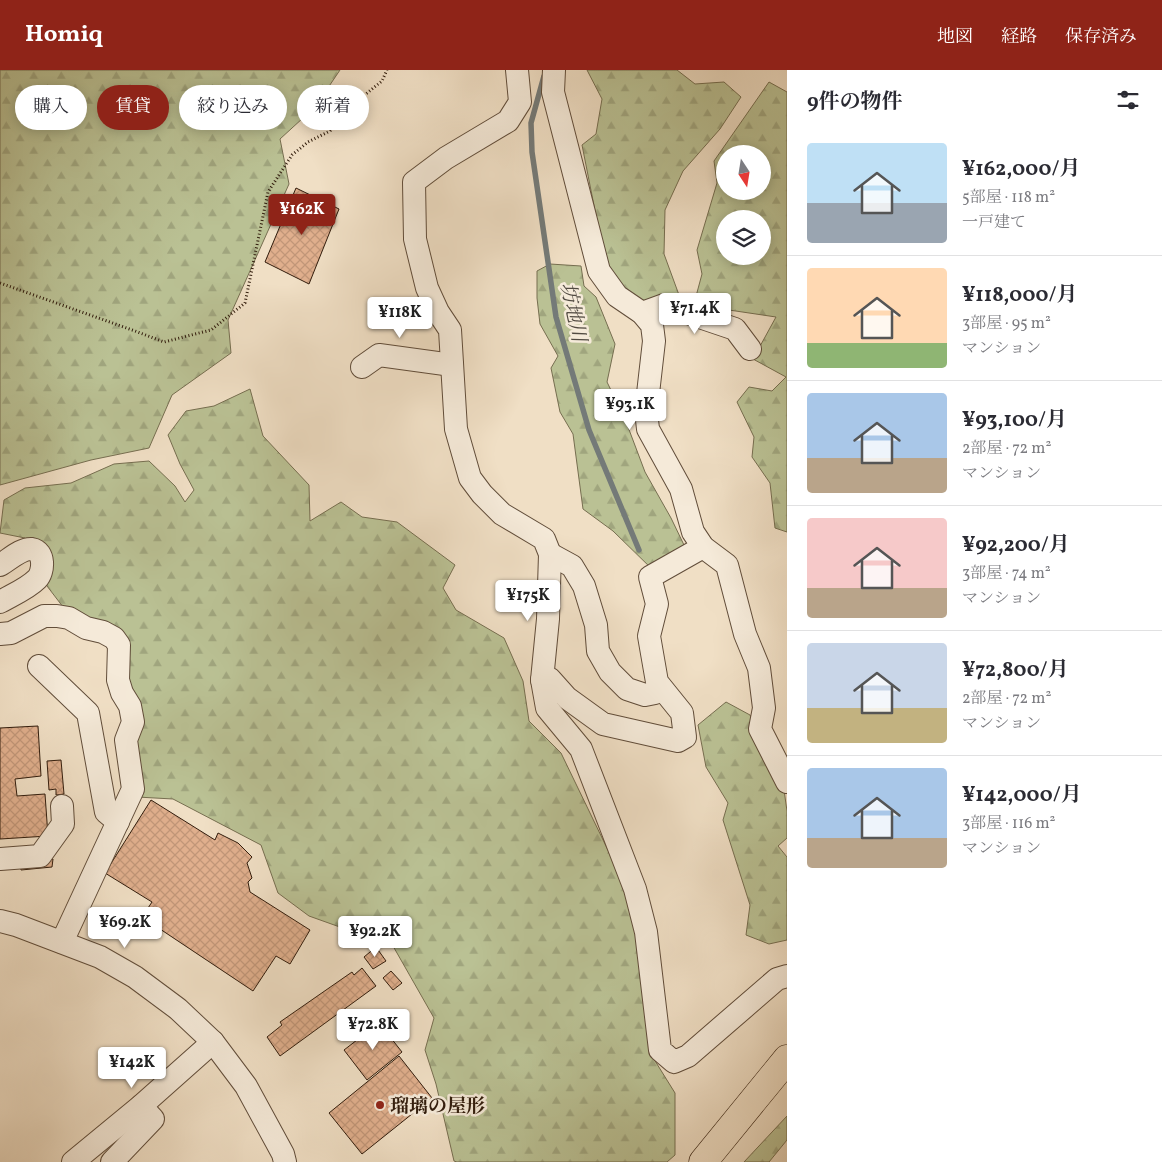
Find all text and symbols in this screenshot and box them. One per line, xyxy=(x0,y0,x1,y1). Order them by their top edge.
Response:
text: Homiq xyxy=(25,18,103,52)
text: 地図 xyxy=(937,25,973,50)
text: 経路 xyxy=(1001,25,1037,50)
text: 保存済み xyxy=(1065,25,1137,50)
chip: 購入 xyxy=(15,85,87,130)
chip: 賃貸 xyxy=(97,85,169,130)
chip: 絞り込み xyxy=(179,85,287,130)
chip: 新着 xyxy=(297,85,369,130)
icon: filters xyxy=(1114,86,1142,114)
text: 9件の物件 xyxy=(807,88,903,117)
north arrow xyxy=(716,145,771,200)
map controls xyxy=(716,145,771,265)
text: ¥162,000/月 xyxy=(962,155,1081,184)
icon: home xyxy=(847,163,907,223)
text: 5部屋 · 118 m² xyxy=(962,187,1055,209)
pin: ¥162K xyxy=(267,194,337,236)
text: ¥162K xyxy=(279,199,325,221)
button: layers xyxy=(716,210,771,265)
text: 一戸建て xyxy=(962,212,1026,234)
water label: 坊地川 xyxy=(552,280,592,347)
text: ¥118,000/月 xyxy=(962,281,1078,310)
icon: home xyxy=(847,288,907,348)
pin: ¥71.4K xyxy=(654,292,736,335)
pin: ¥118K xyxy=(365,296,435,339)
text: ¥71.4K xyxy=(670,298,720,320)
text: ¥118K xyxy=(378,302,422,324)
text: 3部屋 · 95 m² xyxy=(962,313,1051,335)
text: マンション xyxy=(962,338,1041,360)
pin: ¥93.1K xyxy=(589,388,671,431)
text: ¥93.1K xyxy=(605,394,655,416)
text: ¥93,100/月 xyxy=(962,406,1067,435)
icon: home xyxy=(847,413,907,473)
text: 2部屋 · 72 m² xyxy=(962,438,1051,460)
text: マンション xyxy=(962,463,1041,485)
text: ¥92,200/月 xyxy=(962,531,1070,560)
icon: home xyxy=(847,538,907,598)
text: 3部屋 · 74 m² xyxy=(962,563,1051,585)
pin: ¥175K xyxy=(493,580,563,622)
text: ¥175K xyxy=(506,585,550,607)
text: マンション xyxy=(962,588,1041,610)
text: ¥72,800/月 xyxy=(962,656,1069,685)
icon: home xyxy=(847,663,907,723)
text: 2部屋 · 72 m² xyxy=(962,688,1051,710)
text: マンション xyxy=(962,713,1041,735)
text: ¥142,000/月 xyxy=(962,781,1082,810)
icon: home xyxy=(847,788,907,848)
text: 3部屋 · 116 m² xyxy=(962,813,1056,835)
text: マンション xyxy=(962,838,1041,860)
pin: ¥69.2K xyxy=(84,906,166,949)
text: ¥69.2K xyxy=(99,912,151,934)
pin: ¥92.2K xyxy=(334,916,416,958)
text: ¥92.2K xyxy=(349,921,401,943)
pin: ¥72.8K xyxy=(332,1008,414,1051)
text: ¥72.8K xyxy=(348,1014,398,1036)
pin: ¥142K xyxy=(97,1046,167,1089)
text: ¥142K xyxy=(109,1052,155,1074)
place label: 瑠璃の屋形 xyxy=(390,1094,485,1120)
marker: 瑠璃の屋形 xyxy=(374,1099,386,1111)

